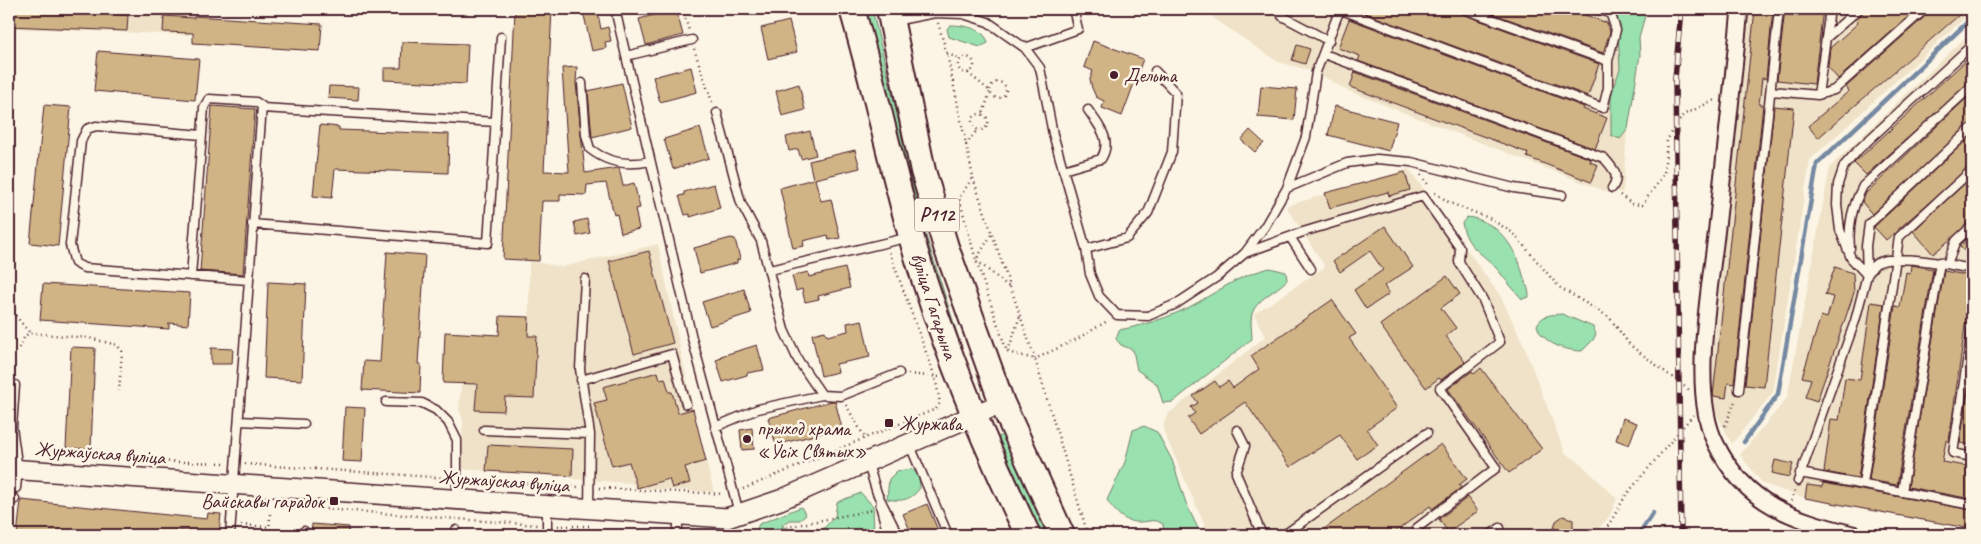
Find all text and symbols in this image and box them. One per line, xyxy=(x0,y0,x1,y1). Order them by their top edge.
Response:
place label: Дельта xyxy=(1124,63,1178,88)
marker: Дельта xyxy=(1108,69,1120,81)
road number: Р112 xyxy=(914,198,960,232)
street label: вуліца Гагарына xyxy=(905,250,963,364)
place label: Журжава xyxy=(899,411,964,436)
place label: прыход храма «Ўсіх Святых» xyxy=(757,416,867,464)
marker: Журжава xyxy=(883,417,895,429)
marker: прыход храма «Ўсіх Святых» xyxy=(741,433,753,445)
street label: Журжаўская вуліца xyxy=(34,436,167,470)
street label: Журжаўская вуліца xyxy=(438,464,571,498)
place label: Вайскавы гарадок xyxy=(201,489,326,514)
marker: Вайскавы гарадок xyxy=(328,495,340,507)

